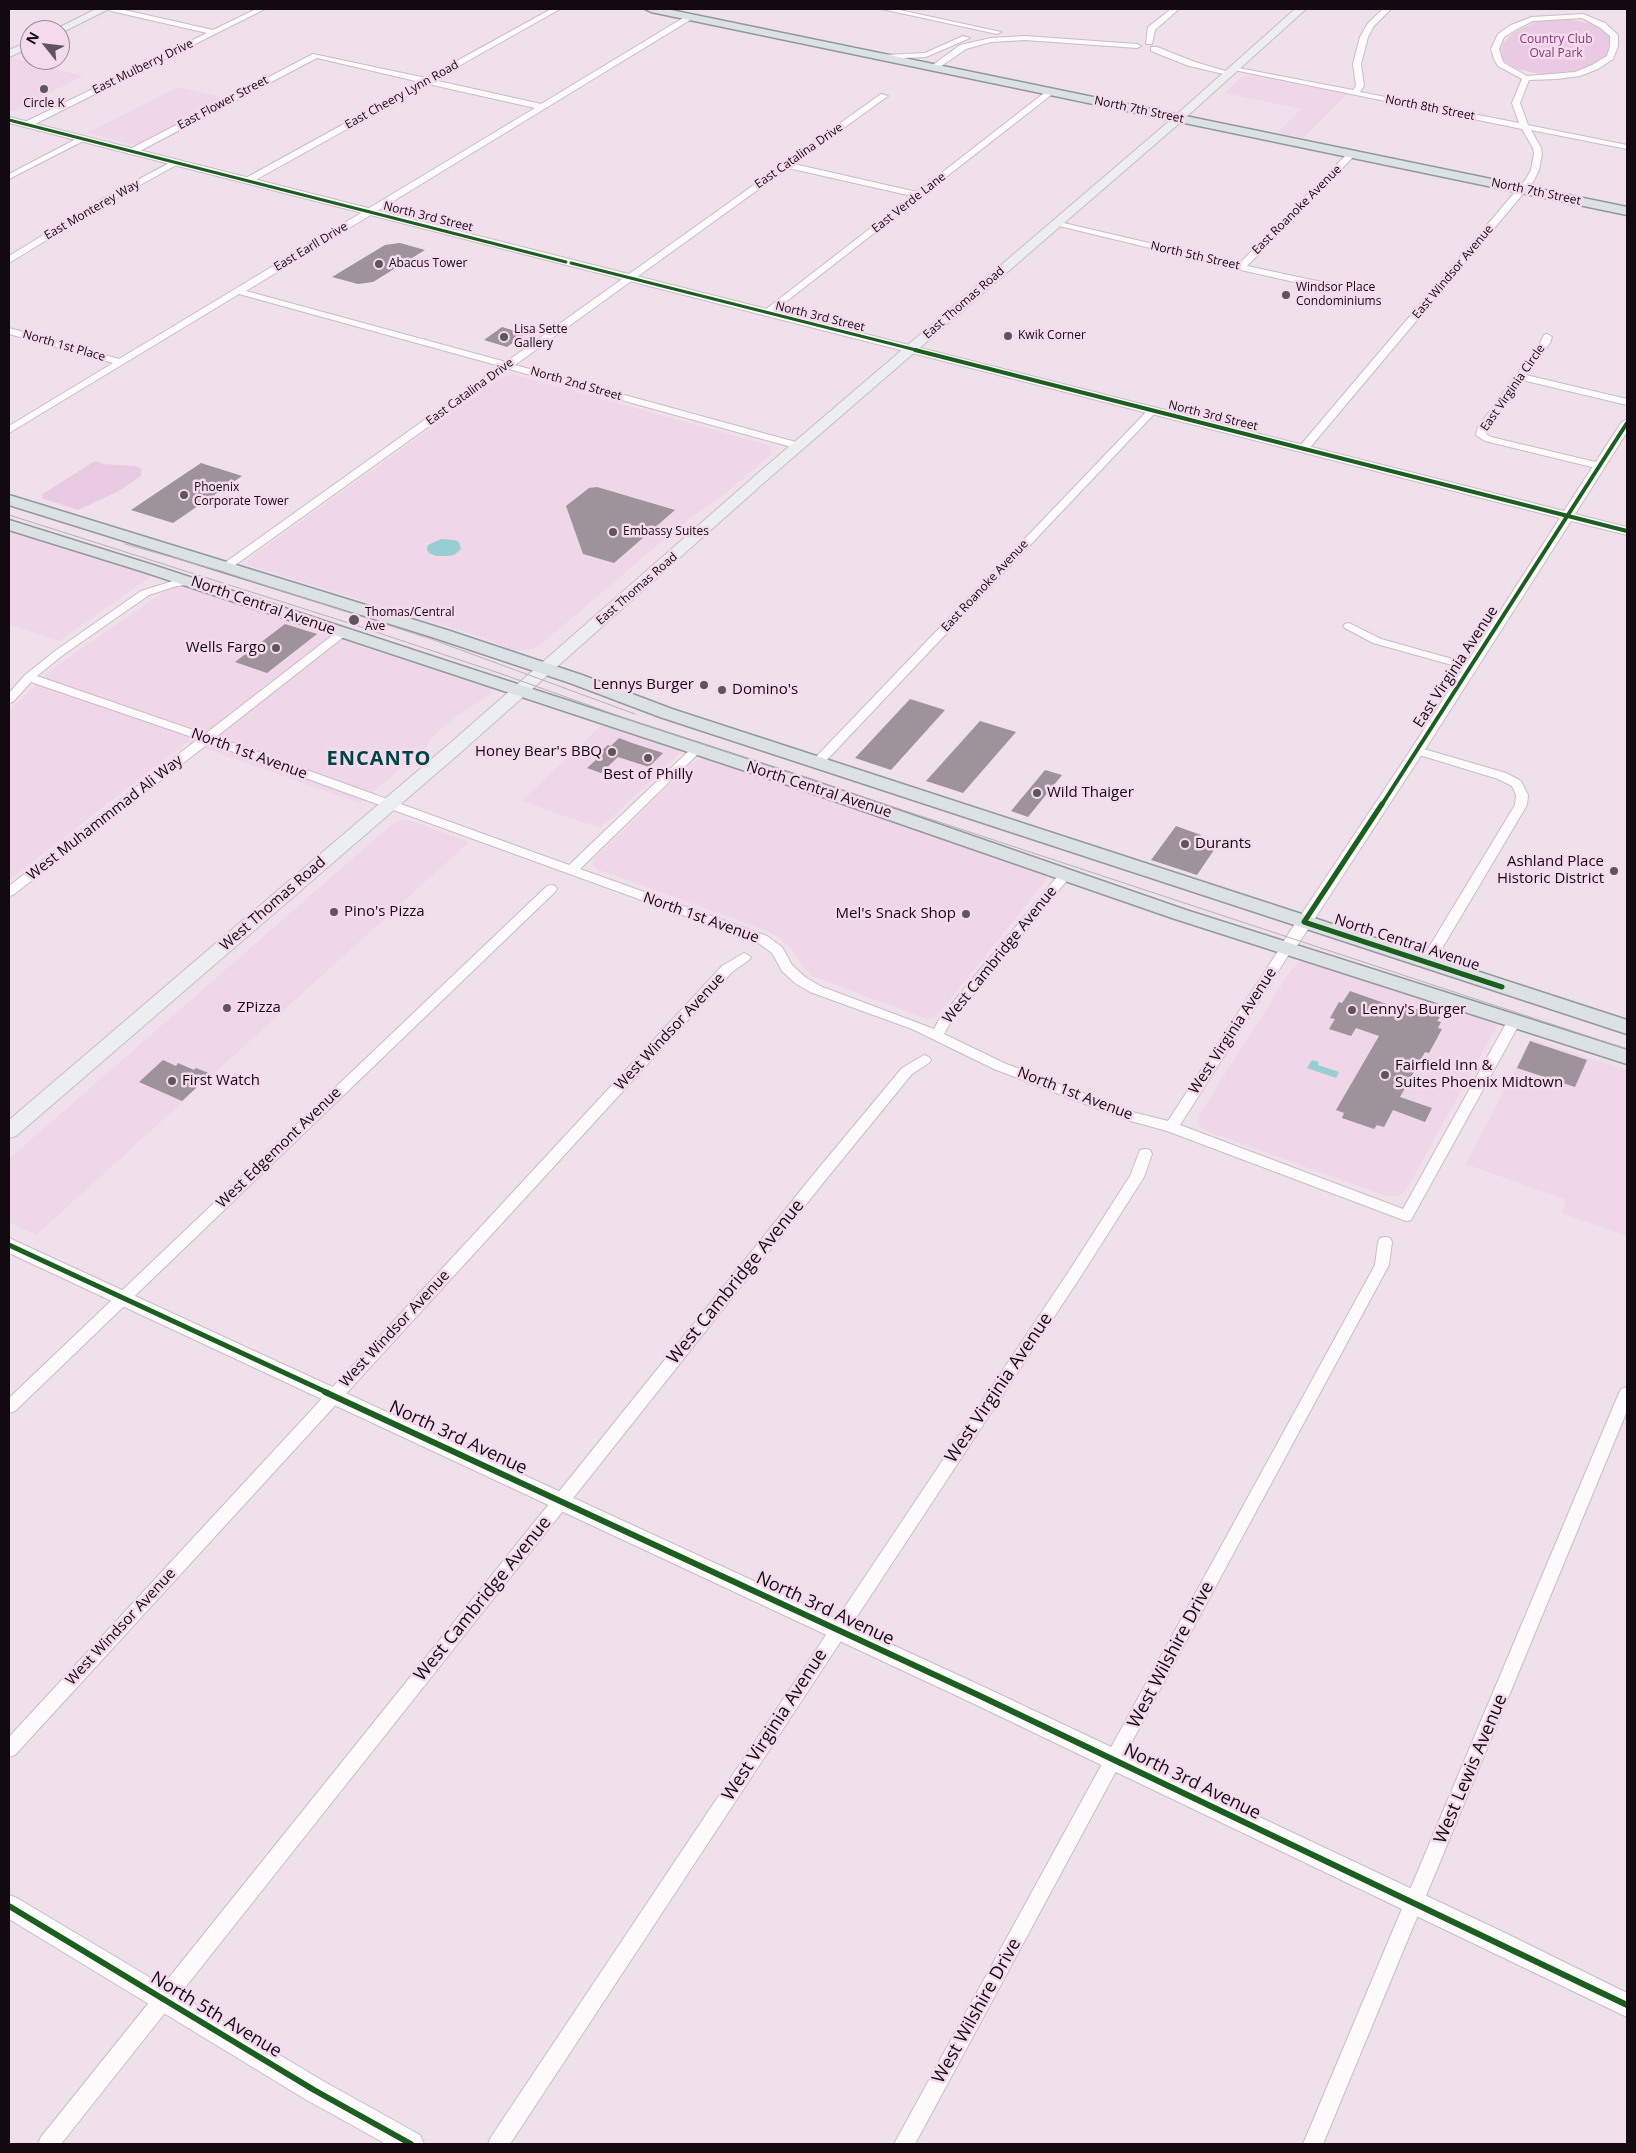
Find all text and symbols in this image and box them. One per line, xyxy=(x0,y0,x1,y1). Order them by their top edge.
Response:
north arrow xyxy=(20,20,70,70)
text: N xyxy=(21,28,43,48)
park label: Country Club Oval Park xyxy=(1519,33,1593,61)
street label: East Mulberry Drive xyxy=(90,36,196,98)
street label: East Cheery Lynn Road xyxy=(343,58,461,132)
street label: East Flower Street xyxy=(175,73,271,133)
marker: Circle K xyxy=(38,83,50,95)
street label: North 8th Street xyxy=(1384,92,1476,124)
street label: North 7th Street xyxy=(1093,93,1185,127)
place label: Circle K xyxy=(23,97,65,111)
street label: East Catalina Drive xyxy=(752,120,846,192)
street label: East Roanoke Avenue xyxy=(1249,162,1345,258)
street label: East Verde Lane xyxy=(869,170,949,236)
street label: North 7th Street xyxy=(1490,175,1582,209)
street label: East Monterey Way xyxy=(42,177,142,243)
street label: North 3rd Street xyxy=(382,199,474,235)
street label: East Earll Drive xyxy=(272,219,350,275)
street label: East Windsor Avenue xyxy=(1410,222,1496,322)
street label: North 5th Street xyxy=(1149,239,1241,273)
place label: Abacus Tower xyxy=(389,257,467,271)
marker: Abacus Tower xyxy=(373,258,385,270)
street label: East Thomas Road xyxy=(920,264,1008,342)
place label: Windsor Place Condominiums xyxy=(1296,281,1381,309)
marker: Windsor Place Condominiums xyxy=(1280,289,1292,301)
street label: North 3rd Street xyxy=(774,299,866,335)
place label: Lisa Sette Gallery xyxy=(514,323,567,351)
street label: North 1st Place xyxy=(21,327,107,365)
place label: Kwik Corner xyxy=(1018,329,1086,343)
marker: Kwik Corner xyxy=(1002,330,1014,342)
marker: Lisa Sette Gallery xyxy=(498,331,510,343)
street label: East Virginia Circle xyxy=(1478,342,1548,434)
street label: East Catalina Drive xyxy=(424,356,516,428)
street label: North 2nd Street xyxy=(529,364,623,404)
street label: North 3rd Street xyxy=(1167,398,1259,434)
place label: Phoenix Corporate Tower xyxy=(194,481,289,509)
marker: Phoenix Corporate Tower xyxy=(178,489,190,501)
place label: Embassy Suites xyxy=(623,525,709,539)
marker: Embassy Suites xyxy=(607,526,619,538)
street label: East Roanoke Avenue xyxy=(939,537,1031,635)
street label: East Thomas Road xyxy=(593,550,681,628)
street label: North Central Avenue xyxy=(188,573,338,639)
street label: East Virginia Avenue xyxy=(1410,603,1502,731)
place label: Thomas/Central Ave xyxy=(365,606,455,634)
marker: Thomas/Central Ave xyxy=(347,613,361,627)
place label: Wells Fargo xyxy=(186,639,266,657)
marker: Wells Fargo xyxy=(270,642,282,654)
place label: Lennys Burger xyxy=(593,676,694,694)
marker: Lennys Burger xyxy=(698,679,710,691)
place label: Domino's xyxy=(732,681,798,699)
marker: Domino's xyxy=(716,684,728,696)
street label: North 1st Avenue xyxy=(189,725,309,783)
place label: Honey Bear's BBQ xyxy=(475,743,602,761)
marker: Honey Bear's BBQ xyxy=(606,746,618,758)
district label: ENCANTO xyxy=(326,747,432,771)
street label: West Muhammmad Ali Way xyxy=(24,752,186,884)
marker: Best of Philly xyxy=(642,752,654,764)
street label: North Central Avenue xyxy=(744,758,894,822)
place label: Best of Philly xyxy=(603,766,693,784)
place label: Wild Thaiger xyxy=(1047,784,1134,802)
marker: Wild Thaiger xyxy=(1031,787,1043,799)
place label: Durants xyxy=(1195,835,1251,853)
marker: Durants xyxy=(1179,838,1191,850)
street label: West Thomas Road xyxy=(216,853,330,955)
place label: Ashland Place Historic District xyxy=(1497,853,1604,888)
marker: Ashland Place Historic District xyxy=(1608,865,1620,877)
street label: West Cambridge Avenue xyxy=(939,883,1061,1027)
street label: North 1st Avenue xyxy=(641,889,761,947)
place label: Pino's Pizza xyxy=(344,903,425,921)
place label: Mel's Snack Shop xyxy=(836,905,956,923)
marker: Pino's Pizza xyxy=(328,906,340,918)
marker: Mel's Snack Shop xyxy=(960,908,972,920)
street label: North Central Avenue xyxy=(1332,911,1482,975)
street label: West Virginia Avenue xyxy=(1185,965,1281,1097)
street label: West Windsor Avenue xyxy=(611,970,729,1094)
place label: ZPizza xyxy=(237,999,281,1017)
place label: Lenny's Burger xyxy=(1362,1001,1466,1019)
marker: ZPizza xyxy=(221,1002,233,1014)
marker: Lenny's Burger xyxy=(1346,1004,1358,1016)
place label: Fairfield Inn & Suites Phoenix Midtown xyxy=(1395,1057,1563,1092)
street label: North 1st Avenue xyxy=(1015,1064,1135,1124)
marker: Fairfield Inn & Suites Phoenix Midtown xyxy=(1379,1069,1391,1081)
place label: First Watch xyxy=(182,1072,260,1090)
marker: First Watch xyxy=(166,1075,178,1087)
street label: West Edgemont Avenue xyxy=(213,1084,345,1212)
street label: West Cambridge Avenue xyxy=(663,1195,809,1369)
street label: West Windsor Avenue xyxy=(336,1267,454,1391)
street label: West Virginia Avenue xyxy=(941,1309,1057,1467)
street label: North 3rd Avenue xyxy=(386,1397,530,1479)
street label: West Cambridge Avenue xyxy=(410,1512,556,1686)
street label: West Windsor Avenue xyxy=(62,1565,180,1689)
street label: North 3rd Avenue xyxy=(753,1568,897,1650)
street label: West Wilshire Drive xyxy=(1123,1578,1219,1732)
street label: West Virginia Avenue xyxy=(718,1645,832,1805)
street label: West Lewis Avenue xyxy=(1430,1691,1512,1847)
street label: North 3rd Avenue xyxy=(1120,1739,1264,1825)
street label: West Wilshire Drive xyxy=(928,1935,1026,2087)
street label: North 5th Avenue xyxy=(147,1967,285,2063)

